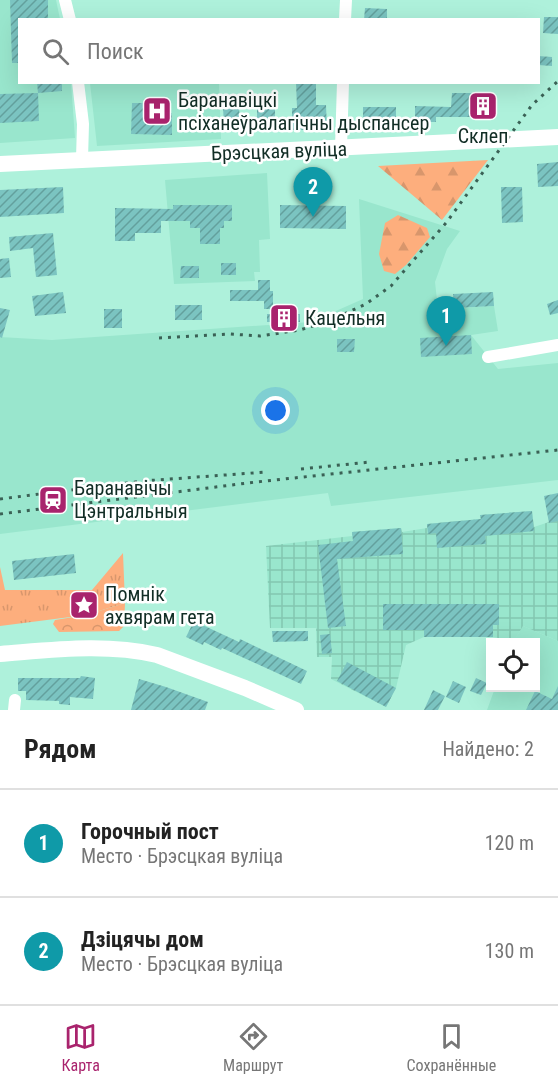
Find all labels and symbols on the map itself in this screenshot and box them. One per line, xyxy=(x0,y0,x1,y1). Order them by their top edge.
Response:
place label: Баранавіцкі псіханеўралагічны дыспансер xyxy=(178,88,429,135)
building icon: Склеп xyxy=(467,90,499,122)
hospital icon: Баранавіцкі псіханеўралагічны дыспансер xyxy=(141,95,173,127)
place label: Склеп xyxy=(458,124,508,148)
street label: Брэсцкая вуліца xyxy=(211,137,347,165)
pin: 2 xyxy=(294,168,332,217)
pin: 1 xyxy=(426,296,466,346)
building icon: Кацельня xyxy=(268,302,300,334)
place label: Кацельня xyxy=(305,306,385,330)
your location xyxy=(261,396,290,425)
place label: Баранавічы Цэнтральныя xyxy=(74,476,188,523)
station icon: Баранавічы Цэнтральныя xyxy=(37,484,69,516)
place label: Помнік ахвярам гета xyxy=(105,582,214,629)
place icon: Помнік ахвярам гета xyxy=(68,589,100,621)

